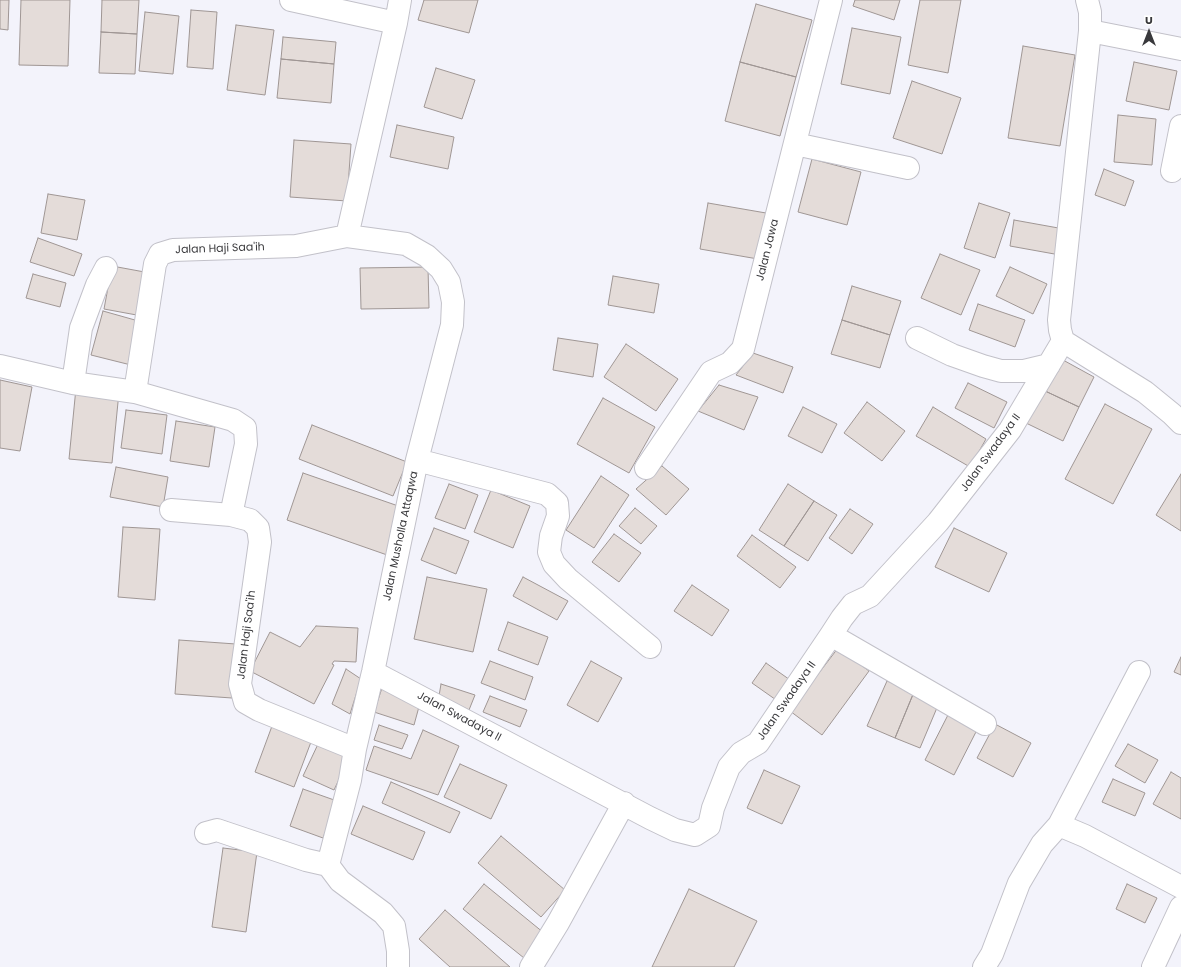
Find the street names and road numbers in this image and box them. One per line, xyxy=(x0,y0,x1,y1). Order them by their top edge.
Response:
street label: Jalan Jawa xyxy=(754,218,782,282)
street label: Jalan Haji Saa'ih xyxy=(175,241,265,257)
street label: Jalan Swadaya II xyxy=(958,411,1024,495)
street label: Jalan Musholla Attaqwa xyxy=(381,470,421,602)
street label: Jalan Haji Saa'ih xyxy=(235,590,259,680)
street label: Jalan Swadaya II xyxy=(755,659,819,743)
street label: Jalan Swadaya II xyxy=(415,689,503,745)

